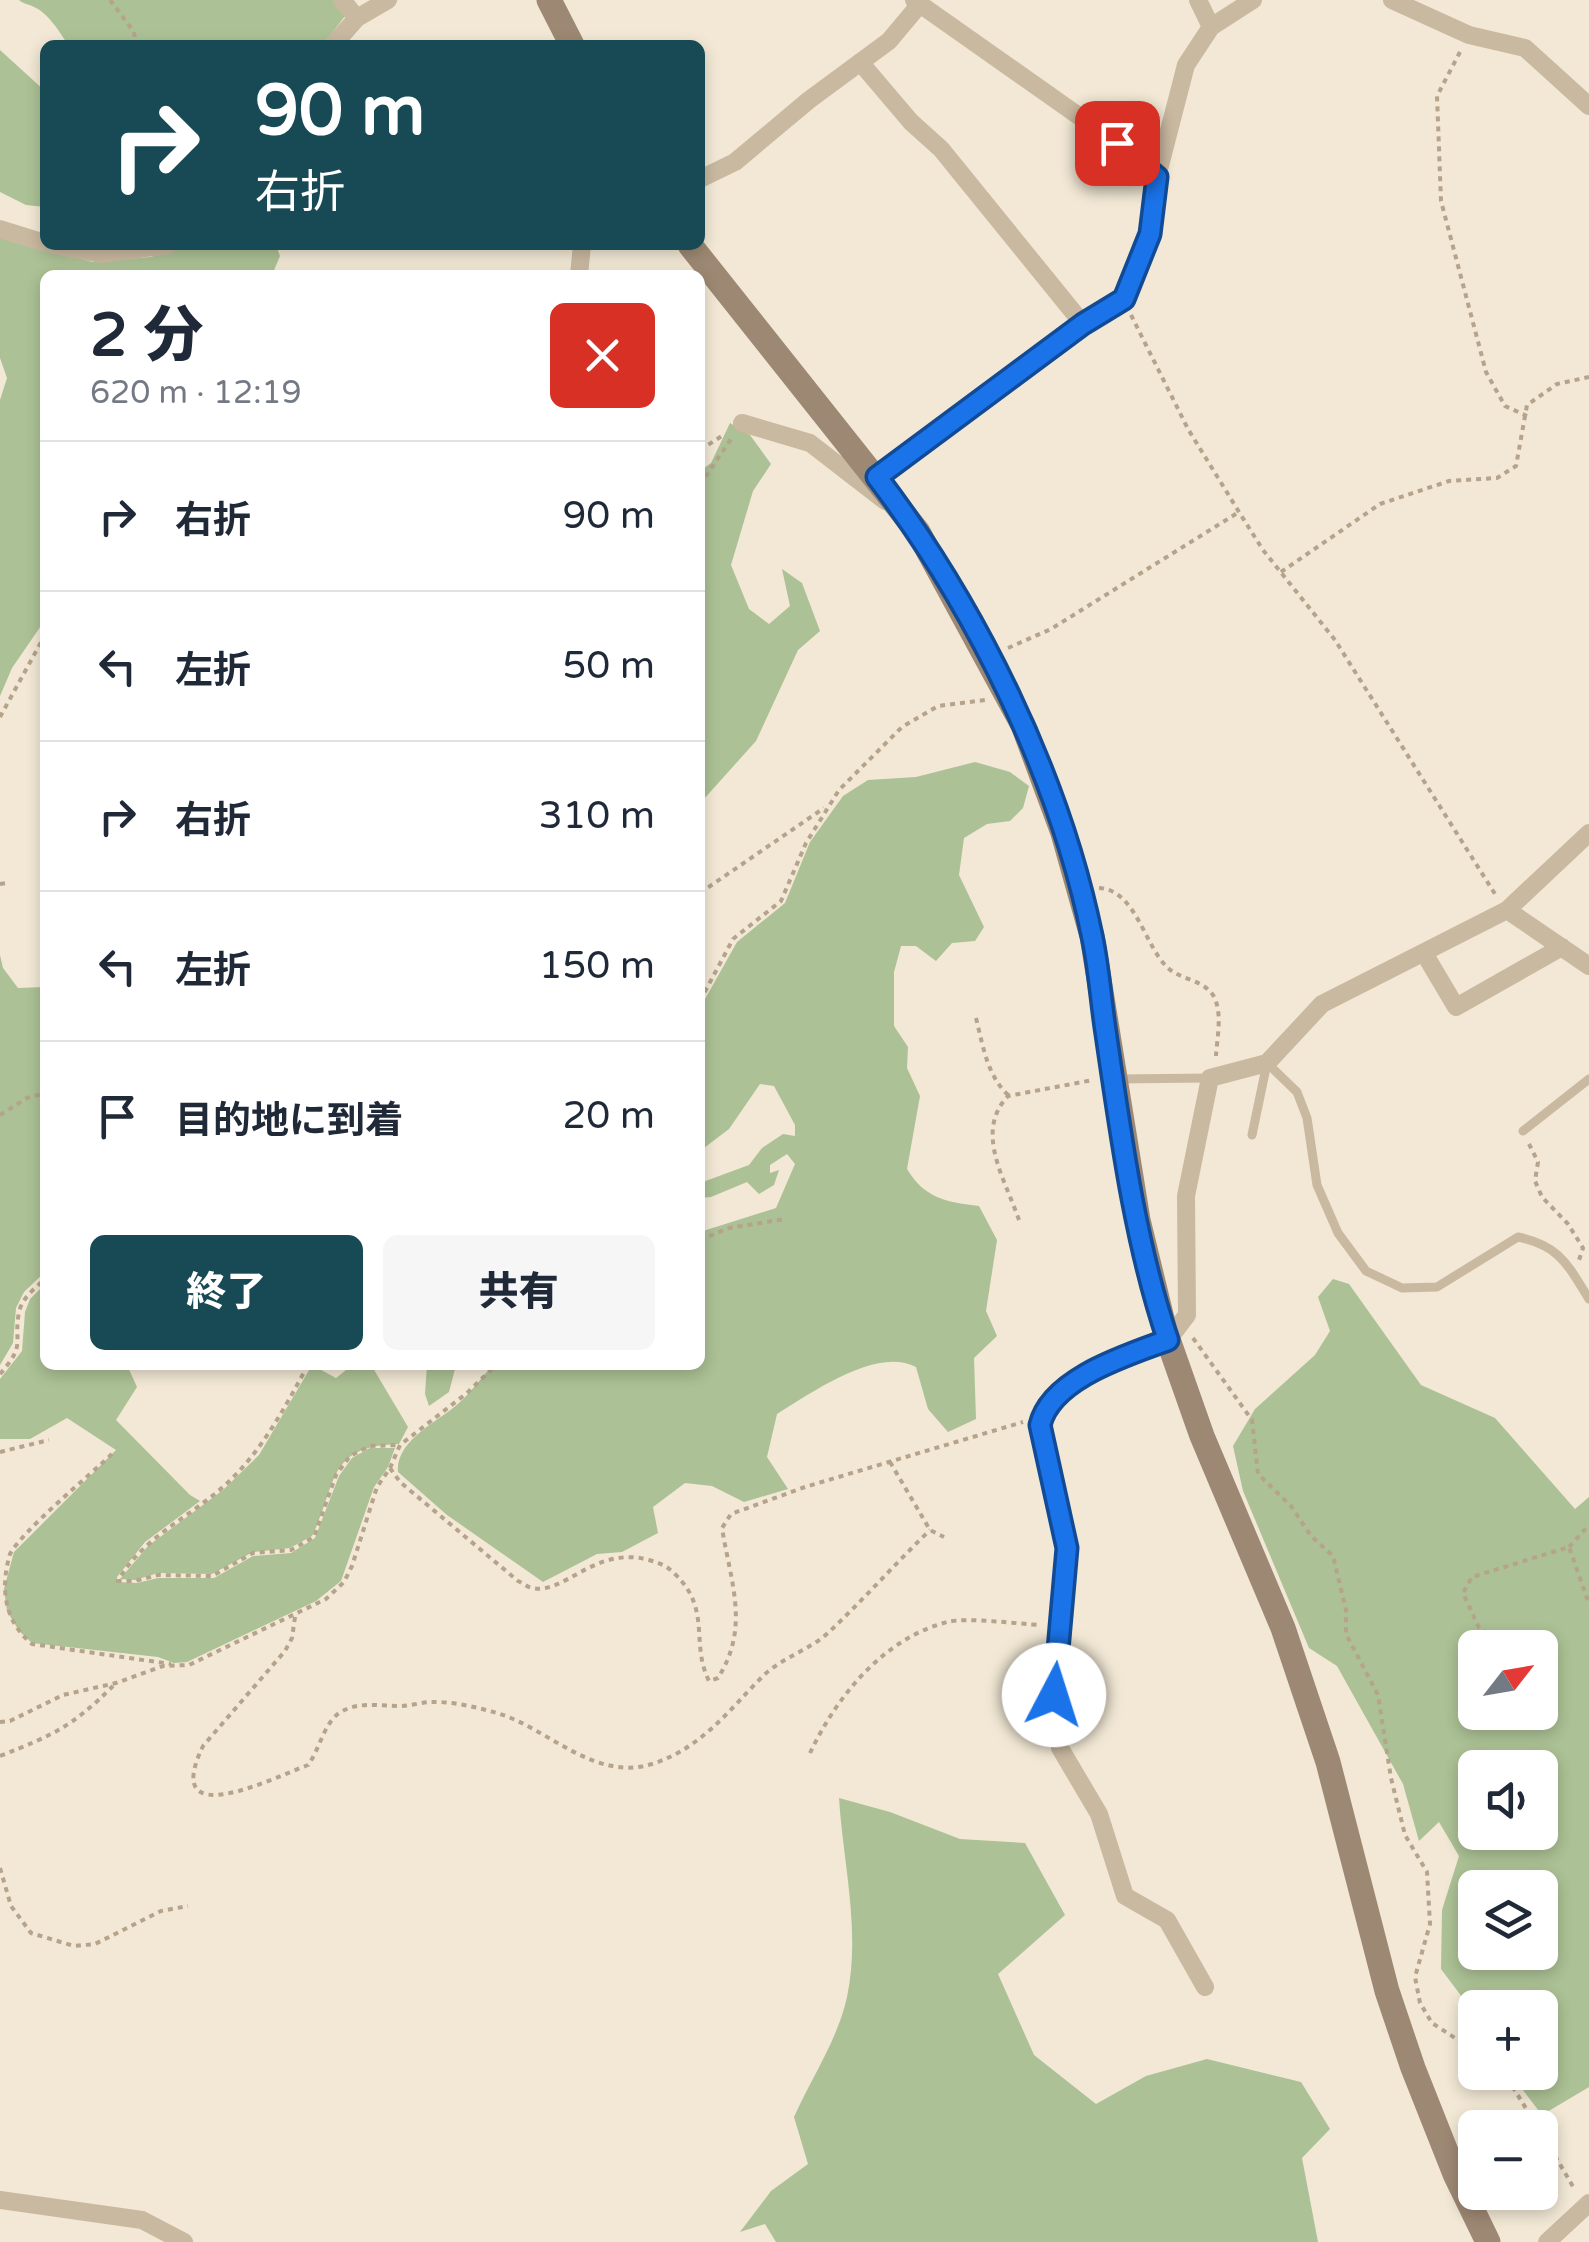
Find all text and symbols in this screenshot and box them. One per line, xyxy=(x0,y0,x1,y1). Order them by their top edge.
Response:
text: 90 m xyxy=(255,70,425,154)
icon: right xyxy=(90,80,220,210)
pin xyxy=(1075,101,1160,186)
icon: arrive xyxy=(1090,116,1145,171)
text: 右折 xyxy=(255,166,345,220)
text: 2 分 xyxy=(90,300,203,372)
button: close xyxy=(550,303,655,408)
text: 620 m · 12:19 xyxy=(90,374,302,412)
icon: right xyxy=(90,489,145,544)
text: 90 m xyxy=(563,493,655,539)
text: 右折 xyxy=(175,498,251,544)
icon: left xyxy=(90,639,145,694)
text: 50 m xyxy=(563,643,655,689)
text: 左折 xyxy=(175,648,251,694)
icon: right xyxy=(90,789,145,844)
text: 310 m xyxy=(539,793,655,839)
text: 右折 xyxy=(175,798,251,844)
icon: left xyxy=(90,939,145,994)
text: 150 m xyxy=(539,943,655,989)
text: 左折 xyxy=(175,948,251,994)
icon: arrive xyxy=(90,1089,145,1144)
text: 20 m xyxy=(563,1093,655,1139)
text: 目的地に到着 xyxy=(175,1098,403,1144)
button: 終了 xyxy=(90,1235,363,1350)
button: 共有 xyxy=(383,1235,655,1350)
north arrow xyxy=(1458,1630,1558,1730)
map controls xyxy=(1458,1630,1558,2210)
position arrow xyxy=(1002,1643,1106,1747)
button: sound xyxy=(1458,1750,1558,1850)
button: layers xyxy=(1458,1870,1558,1970)
button: + xyxy=(1458,1990,1558,2090)
button: − xyxy=(1458,2110,1558,2210)

